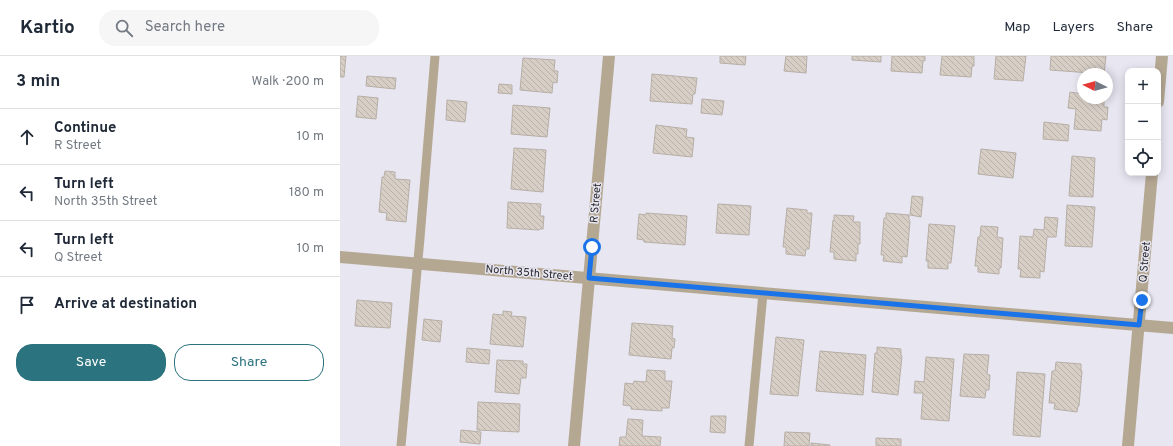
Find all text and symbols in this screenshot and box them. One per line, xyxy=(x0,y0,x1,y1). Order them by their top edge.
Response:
search box xyxy=(99,10,379,46)
text: Kartio xyxy=(20,16,75,40)
icon: search xyxy=(113,17,135,39)
text: Search here xyxy=(145,18,225,37)
text: Map xyxy=(1004,19,1030,36)
text: Layers xyxy=(1052,19,1094,36)
text: Share xyxy=(1116,19,1153,36)
north arrow xyxy=(1077,68,1113,104)
map controls xyxy=(1125,68,1161,176)
button: + xyxy=(1125,68,1161,104)
text: 3 min xyxy=(16,71,60,93)
text: Walk · 200 m xyxy=(252,74,324,90)
button: − xyxy=(1125,104,1161,140)
text: Continue xyxy=(54,119,116,138)
icon: ahead xyxy=(16,126,38,148)
text: 10 m xyxy=(297,129,324,145)
text: R Street xyxy=(54,138,102,154)
button: locate xyxy=(1125,140,1161,176)
text: Turn left xyxy=(54,175,114,194)
icon: left xyxy=(16,182,38,204)
street label: R Street xyxy=(587,182,605,224)
text: 180 m xyxy=(289,185,324,201)
text: North 35th Street xyxy=(54,194,157,210)
text: Turn left xyxy=(54,231,114,250)
icon: left xyxy=(16,238,38,260)
route start xyxy=(583,238,601,256)
text: 10 m xyxy=(297,241,324,257)
street label: Q Street xyxy=(1136,241,1154,283)
text: Q Street xyxy=(54,250,102,266)
street label: North 35th Street xyxy=(485,262,573,284)
route end xyxy=(1133,291,1151,309)
icon: arrive xyxy=(16,294,38,316)
text: Arrive at destination xyxy=(54,295,197,314)
button: Save xyxy=(16,344,166,381)
button: Share xyxy=(174,344,324,381)

